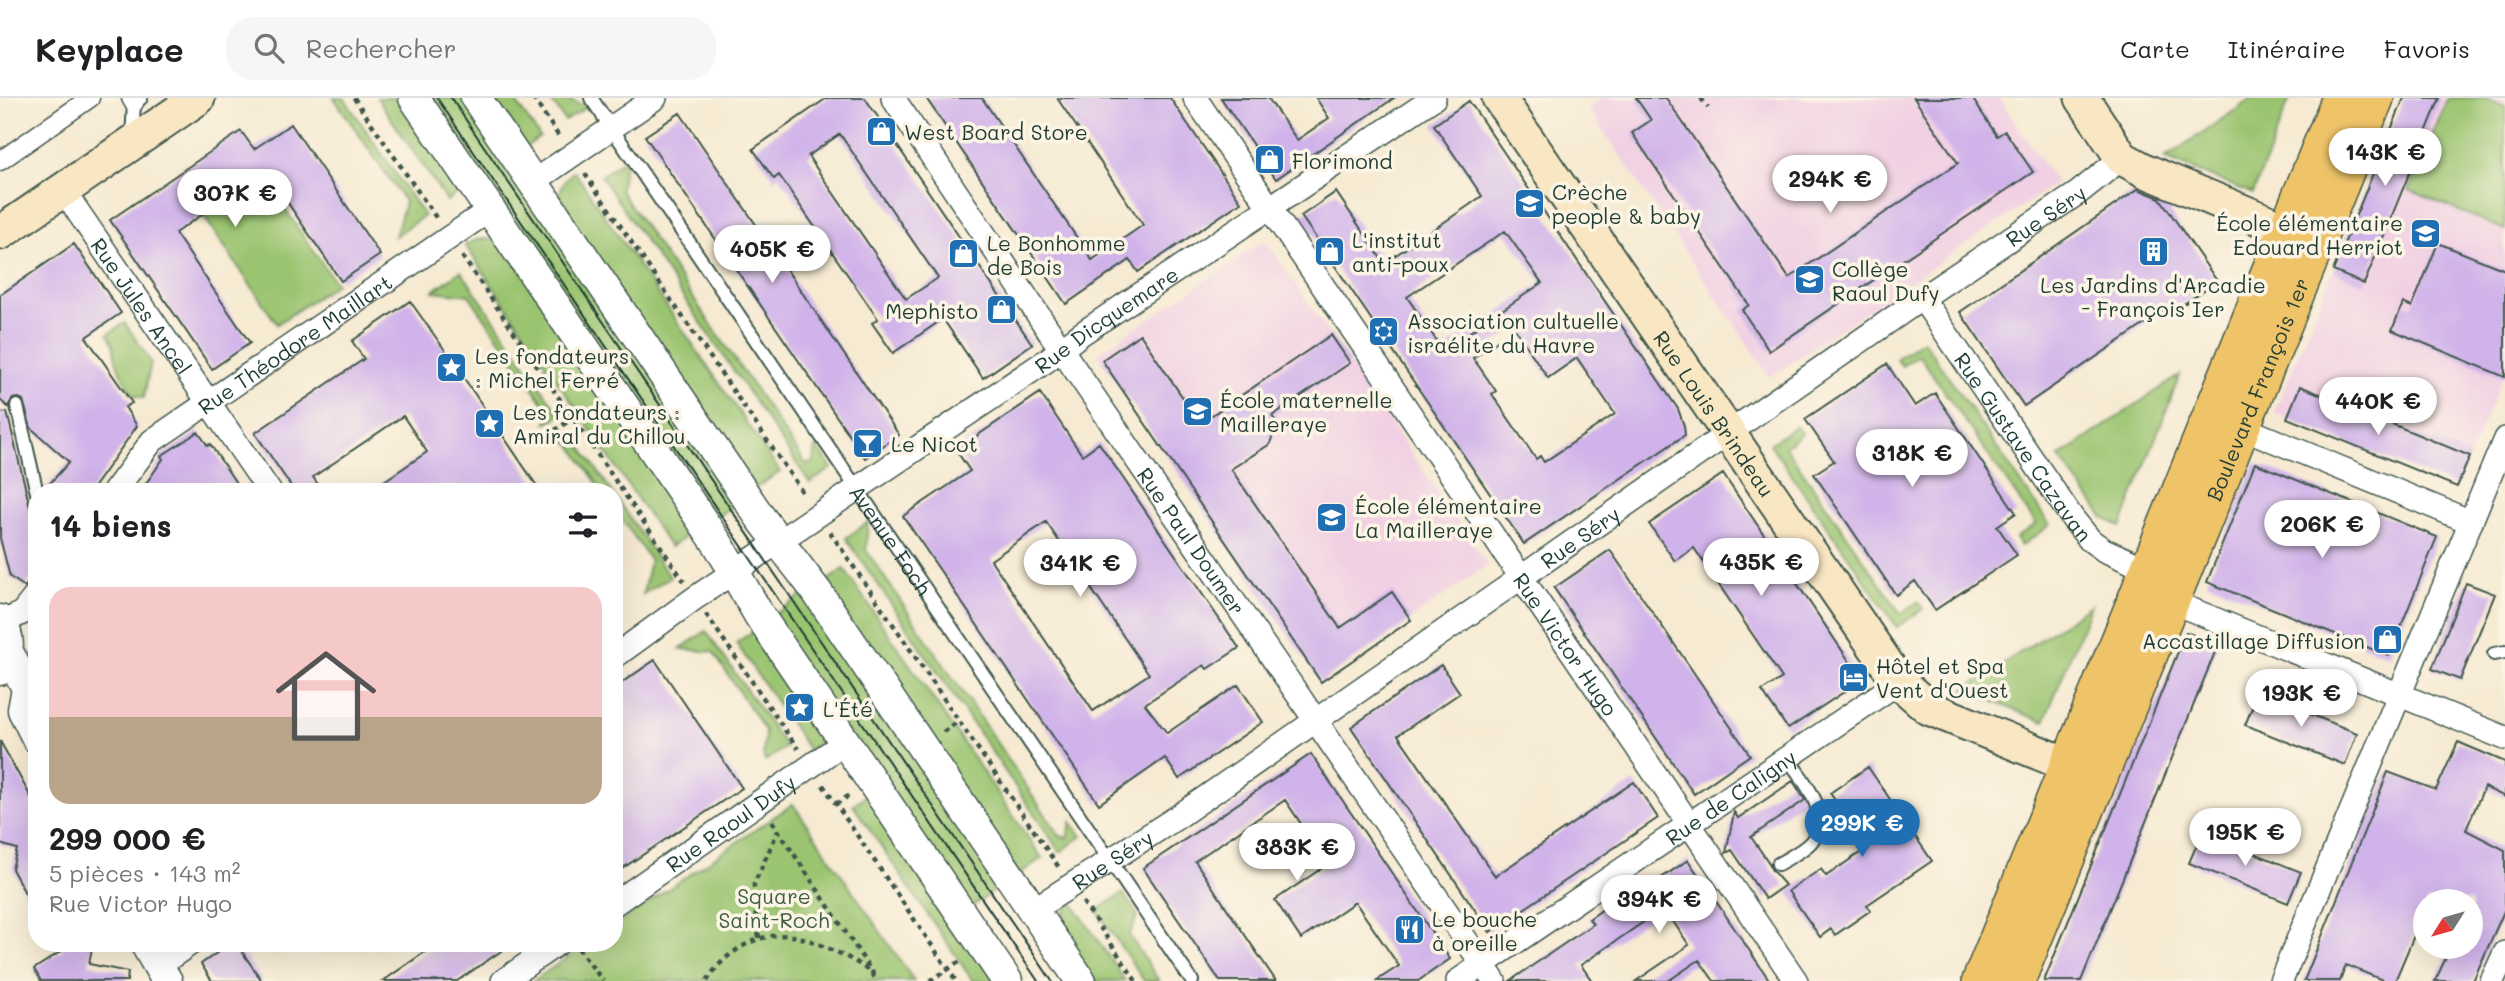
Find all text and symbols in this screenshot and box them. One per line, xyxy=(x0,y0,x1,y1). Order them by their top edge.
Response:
search box xyxy=(226,17,716,80)
text: Keyplace xyxy=(35,27,184,70)
icon: search xyxy=(250,29,288,67)
text: Rechercher xyxy=(306,31,457,65)
text: Carte xyxy=(2120,33,2190,64)
text: Itinéraire xyxy=(2228,33,2346,64)
text: Favoris xyxy=(2384,33,2470,64)
shop icon: West Board Store xyxy=(864,114,898,148)
place label: West Board Store xyxy=(904,118,1088,145)
pin: 143K € xyxy=(2328,129,2442,188)
text: 143K € xyxy=(2345,136,2425,166)
shop icon: Florimond xyxy=(1252,143,1286,177)
place label: Florimond xyxy=(1292,147,1393,174)
pin: 294K € xyxy=(1773,156,1887,215)
text: 294K € xyxy=(1788,163,1872,193)
pin: 307K € xyxy=(178,170,292,229)
text: 307K € xyxy=(193,177,277,207)
place label: Crèche people & baby xyxy=(1552,178,1701,229)
street label: Rue Séry xyxy=(2000,179,2091,252)
school or university icon: Crèche people & baby xyxy=(1512,186,1546,220)
place label: École élémentaire Edouard Herriot xyxy=(2216,209,2403,260)
school or university icon: École élémentaire Edouard Herriot xyxy=(2409,217,2443,251)
pin: 405K € xyxy=(715,226,829,285)
place label: L'institut anti-poux xyxy=(1352,226,1449,277)
place label: Le Bonhomme de Bois xyxy=(987,229,1126,280)
street label: Rue Jules Ancel xyxy=(86,232,198,379)
text: 405K € xyxy=(730,233,814,263)
shop icon: L'institut anti-poux xyxy=(1312,234,1346,268)
building icon: Les Jardins d'Arcadie - François Ier xyxy=(2136,235,2170,269)
shop icon: Le Bonhomme de Bois xyxy=(947,237,981,271)
place label: Collège Raoul Dufy xyxy=(1832,255,1940,306)
street label: Rue Dicquemare xyxy=(1029,260,1183,379)
school or university icon: Collège Raoul Dufy xyxy=(1792,263,1826,297)
street label: Rue Théodore Maillart xyxy=(192,268,397,420)
place label: Les Jardins d'Arcadie - François Ier xyxy=(2040,271,2266,322)
street label: Boulevard François 1er xyxy=(2199,274,2314,504)
shop icon: Mephisto xyxy=(984,293,1018,327)
place label: Mephisto xyxy=(885,297,978,324)
place label: Association cultuelle israélite du Havre xyxy=(1407,307,1619,358)
synagogue icon: Association cultuelle israélite du Havre xyxy=(1367,315,1401,349)
street label: Rue Louis Brindeau xyxy=(1648,325,1781,502)
place label: Les fondateurs : Michel Ferré xyxy=(475,342,629,393)
street label: Rue Gustave Cazavan xyxy=(1949,347,2099,546)
place icon: Les fondateurs : Michel Ferré xyxy=(435,350,469,384)
pin: 440K € xyxy=(2321,378,2435,437)
text: 440K € xyxy=(2335,385,2421,415)
place label: École maternelle Mailleraye xyxy=(1220,386,1393,437)
school or university icon: École maternelle Mailleraye xyxy=(1180,394,1214,428)
place label: Les fondateurs : Amiral du Chillou xyxy=(513,398,686,449)
place icon: Les fondateurs : Amiral du Chillou xyxy=(473,406,507,440)
bar icon: Le Nicot xyxy=(851,426,885,460)
place label: Le Nicot xyxy=(891,430,978,457)
pin: 318K € xyxy=(1855,430,1969,489)
text: 318K € xyxy=(1872,437,1952,467)
street label: Rue Paul Doumer xyxy=(1132,461,1252,619)
street label: Avenue Foch xyxy=(844,479,939,600)
place label: École élémentaire La Mailleraye xyxy=(1355,492,1542,543)
school or university icon: École élémentaire La Mailleraye xyxy=(1315,500,1349,534)
street label: Rue Séry xyxy=(1535,500,1625,574)
pin: 206K € xyxy=(2265,500,2379,560)
text: 14 biens xyxy=(49,505,172,545)
icon: filters xyxy=(564,506,602,544)
text: 206K € xyxy=(2280,508,2364,538)
pin: 435K € xyxy=(1704,538,1818,598)
pin: 341K € xyxy=(1023,540,1137,599)
text: 435K € xyxy=(1719,546,1803,576)
text: 341K € xyxy=(1040,547,1120,577)
street label: Rue Victor Hugo xyxy=(1508,567,1625,720)
shop icon: Accastillage Diffusion xyxy=(2371,623,2405,657)
place label: Accastillage Diffusion xyxy=(2142,627,2365,654)
icon: home xyxy=(263,633,389,759)
place label: Hôtel et Spa Vent d'Ouest xyxy=(1876,652,2009,703)
hotel icon: Hôtel et Spa Vent d'Ouest xyxy=(1836,660,1870,694)
pin: 193K € xyxy=(2244,670,2358,729)
text: 193K € xyxy=(2261,677,2341,707)
place icon: L'Été xyxy=(783,691,817,725)
place label: L'Été xyxy=(823,695,873,722)
street label: Rue de Caligny xyxy=(1660,742,1801,850)
street label: Rue Raoul Dufy xyxy=(660,768,800,877)
pin: 299K € xyxy=(1805,800,1919,859)
text: 299K € xyxy=(1821,807,1903,837)
pin: 195K € xyxy=(2188,808,2302,868)
text: 195K € xyxy=(2205,816,2285,846)
text: 299 000 € xyxy=(49,818,206,858)
street label: Rue Séry xyxy=(1066,823,1158,895)
pin: 383K € xyxy=(1240,824,1354,883)
text: 383K € xyxy=(1255,831,1339,861)
text: 5 pièces · 143 m² xyxy=(49,858,241,888)
pin: 394K € xyxy=(1602,876,1716,935)
park label: Square Saint-Roch xyxy=(718,882,830,933)
text: 394K € xyxy=(1617,883,1701,913)
text: Rue Victor Hugo xyxy=(49,888,232,918)
north arrow xyxy=(2413,889,2483,959)
map controls xyxy=(2413,889,2483,959)
place label: Le bouche à oreille xyxy=(1432,905,1537,956)
restaurant icon: Le bouche à oreille xyxy=(1392,913,1426,947)

